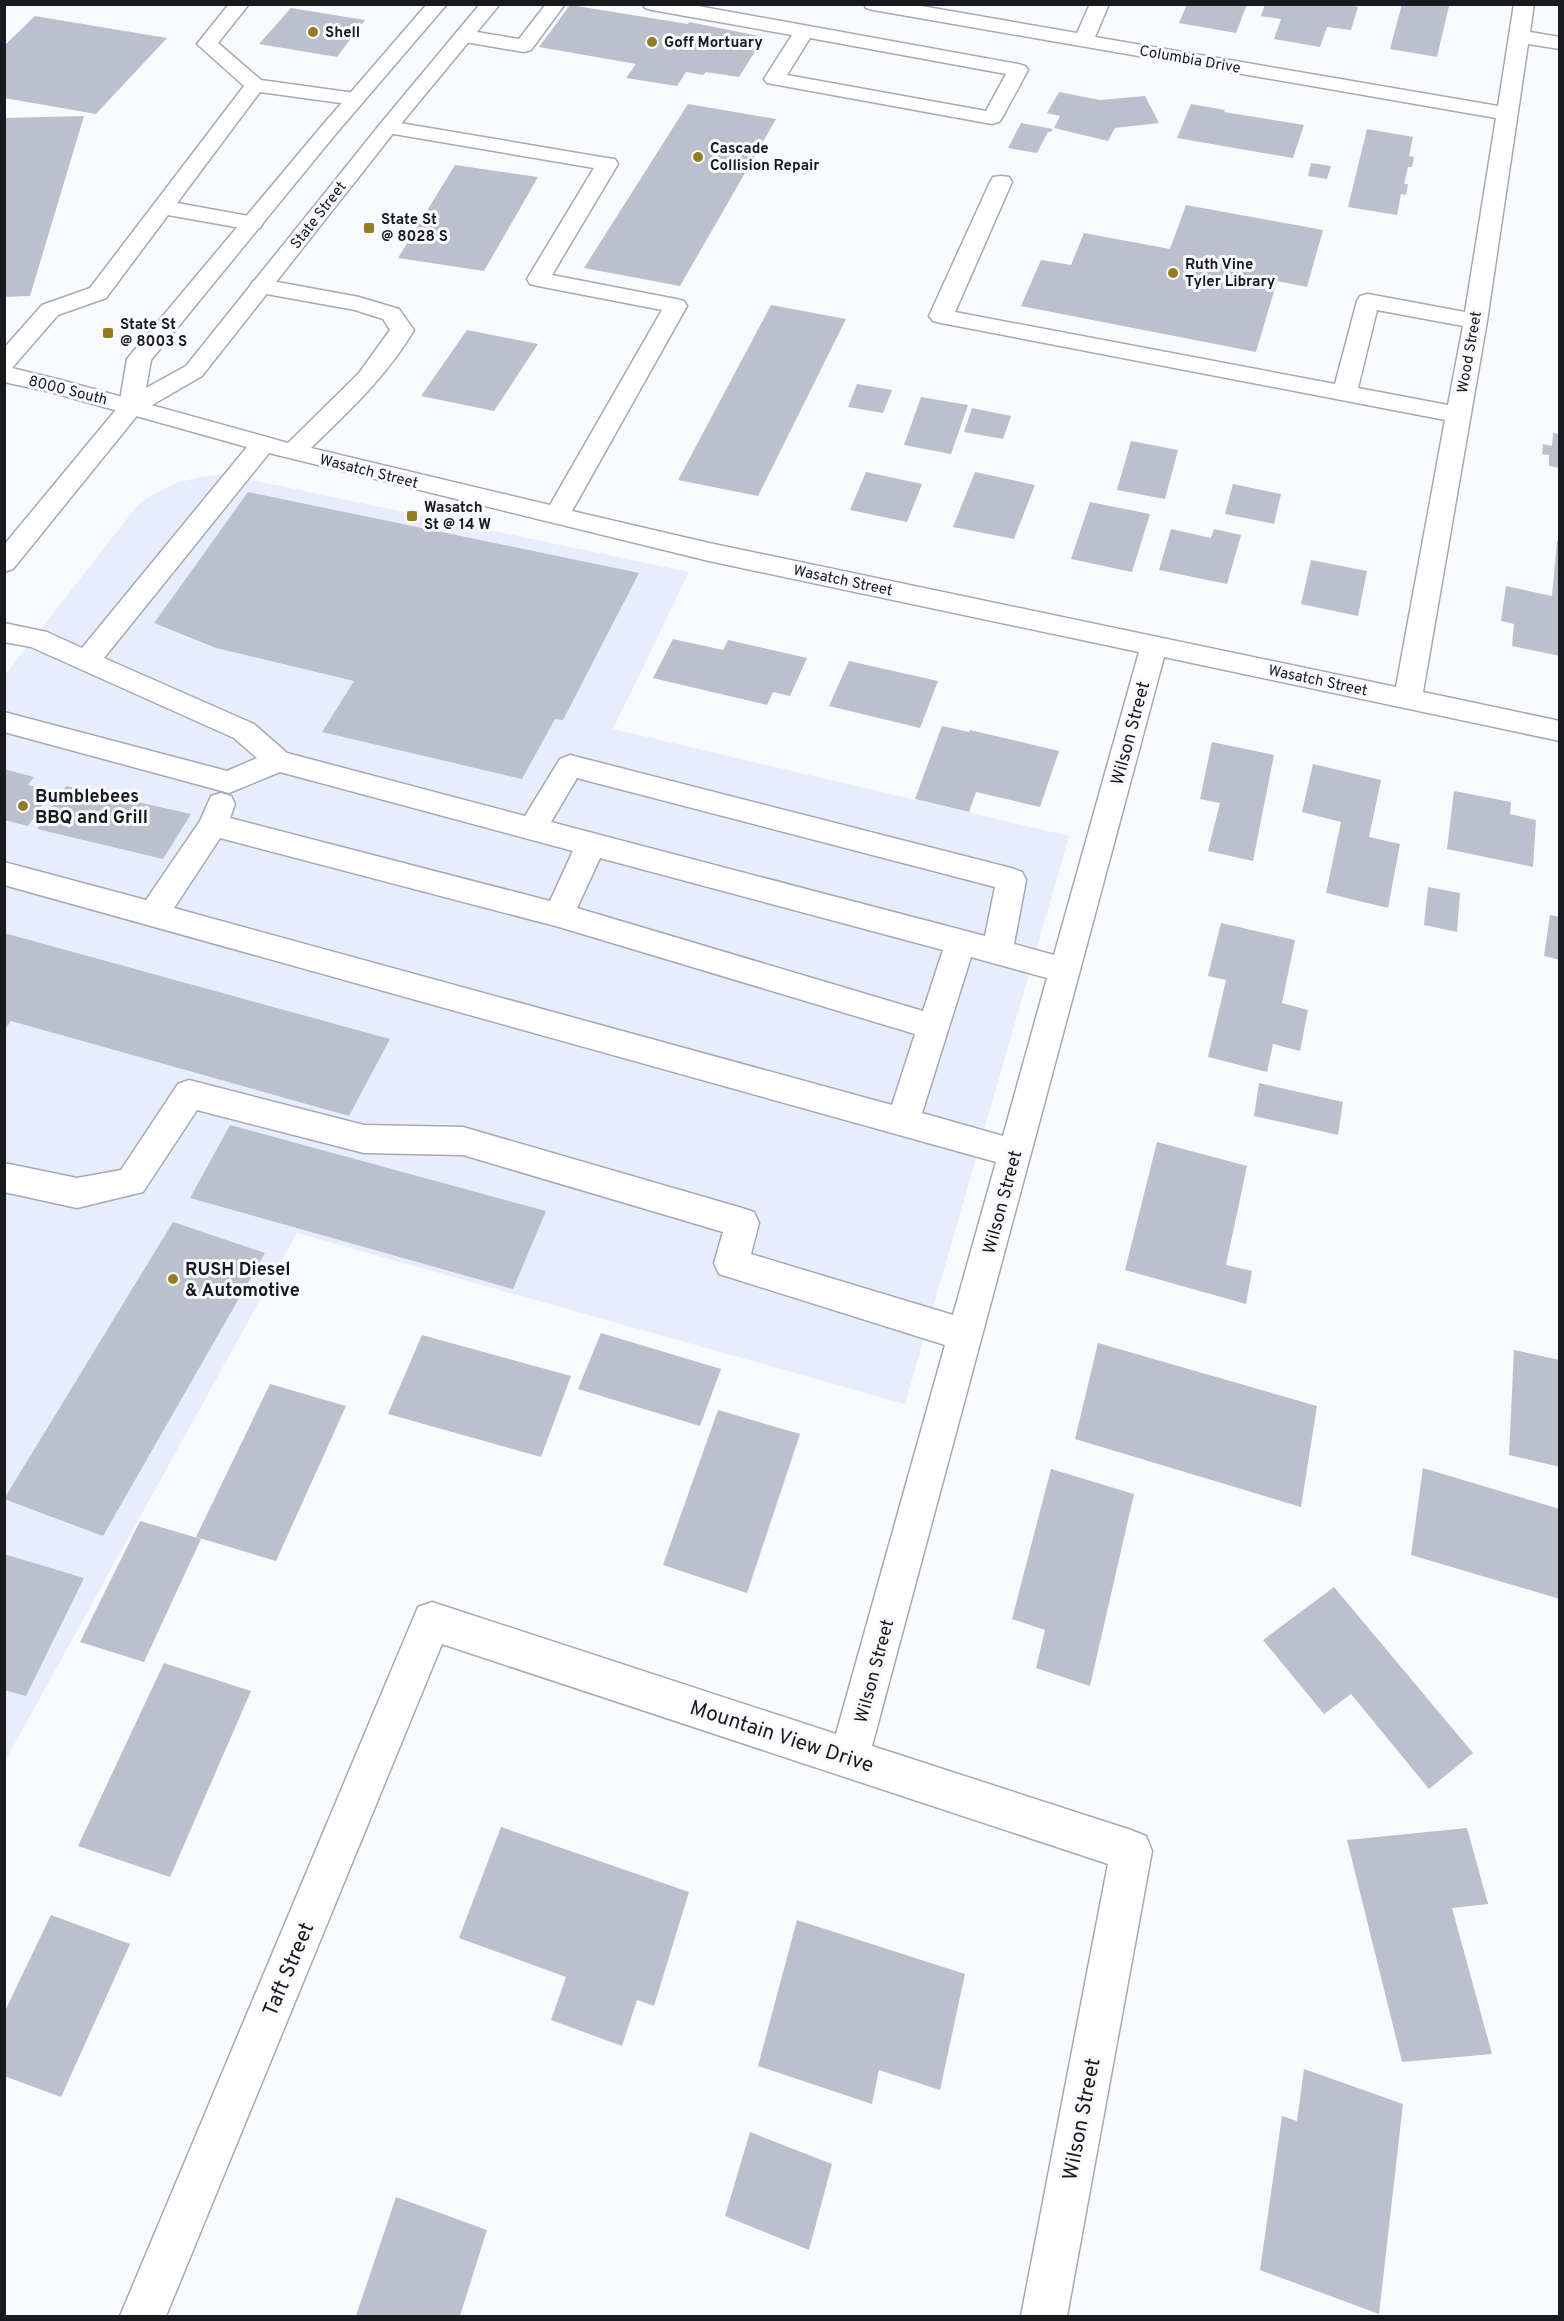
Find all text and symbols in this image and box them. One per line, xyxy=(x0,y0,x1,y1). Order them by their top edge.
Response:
place label: Shell xyxy=(325,24,360,43)
marker: Shell xyxy=(306,25,320,39)
place label: Goff Mortuary xyxy=(664,34,763,53)
marker: Goff Mortuary xyxy=(645,35,659,49)
street label: Columbia Drive xyxy=(1138,42,1242,79)
place label: Cascade Collision Repair xyxy=(710,140,820,176)
marker: Cascade Collision Repair xyxy=(691,150,705,164)
street label: State Street xyxy=(287,178,351,253)
place label: State St @ 8028 S xyxy=(381,211,448,247)
marker: State St @ 8028 S xyxy=(362,221,376,235)
place label: Ruth Vine Tyler Library xyxy=(1185,256,1276,292)
marker: Ruth Vine Tyler Library xyxy=(1166,266,1180,280)
street label: Wood Street xyxy=(1454,310,1487,395)
place label: State St @ 8003 S xyxy=(120,316,187,352)
marker: State St @ 8003 S xyxy=(101,326,115,340)
street label: 8000 South xyxy=(26,372,109,410)
street label: Wasatch Street xyxy=(317,451,420,494)
place label: Wasatch St @ 14 W xyxy=(424,499,491,535)
marker: Wasatch St @ 14 W xyxy=(405,509,419,523)
street label: Wasatch Street xyxy=(791,562,894,601)
street label: Wasatch Street xyxy=(1266,662,1369,701)
street label: Wilson Street xyxy=(1107,679,1156,788)
place label: Bumblebees BBQ and Grill xyxy=(35,786,148,830)
marker: Bumblebees BBQ and Grill xyxy=(16,799,30,813)
street label: Wilson Street xyxy=(979,1148,1028,1257)
place label: RUSH Diesel & Automotive xyxy=(185,1259,300,1303)
marker: RUSH Diesel & Automotive xyxy=(166,1272,180,1286)
street label: Wilson Street xyxy=(851,1617,900,1726)
street label: Mountain View Drive xyxy=(686,1695,877,1780)
street label: Taft Street xyxy=(257,1918,321,2021)
street label: Wilson Street xyxy=(1057,2056,1108,2183)

